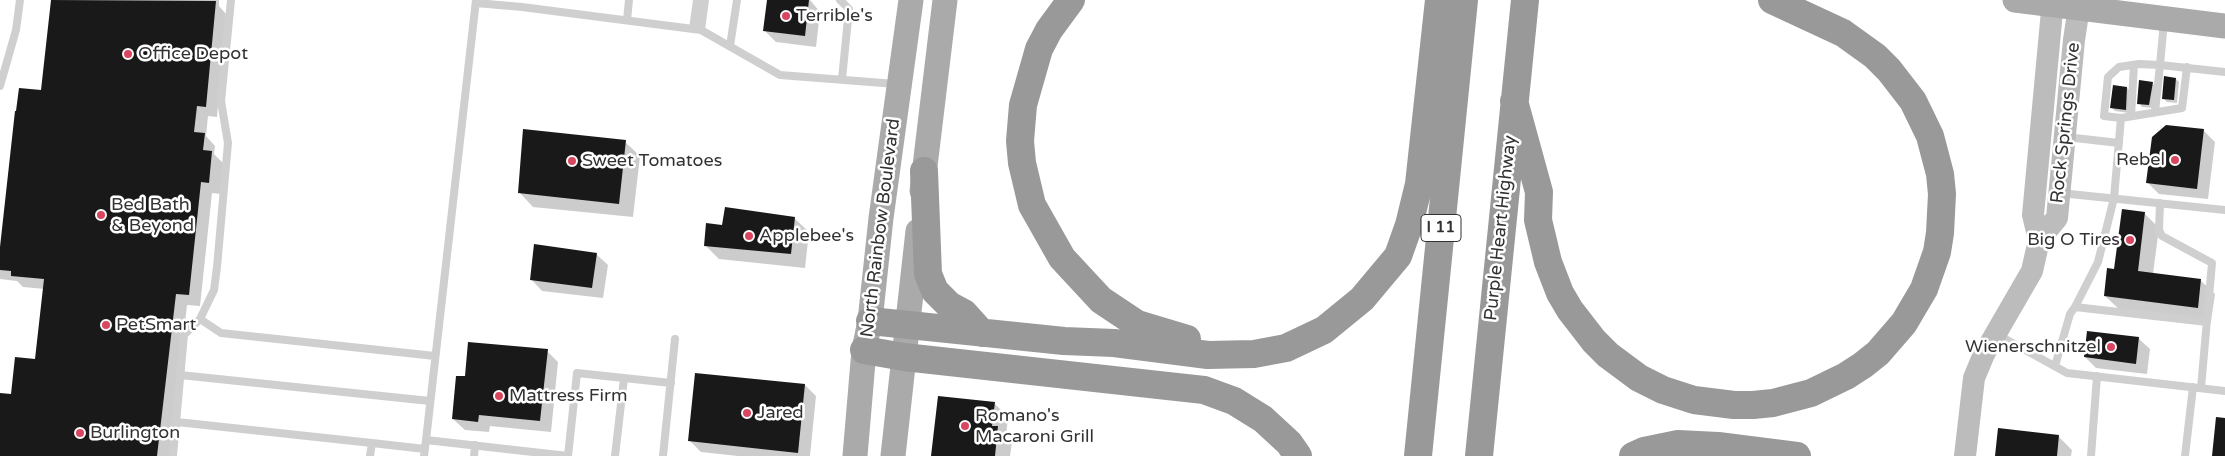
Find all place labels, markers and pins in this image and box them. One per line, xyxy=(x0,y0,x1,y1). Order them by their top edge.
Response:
place label: Terrible's xyxy=(796,5,873,27)
marker: Terrible's xyxy=(780,10,792,22)
place label: Office Depot xyxy=(138,43,248,65)
marker: Office Depot xyxy=(122,48,134,60)
place label: Rebel xyxy=(2116,149,2165,171)
place label: Sweet Tomatoes xyxy=(582,150,722,172)
marker: Rebel xyxy=(2169,154,2181,166)
marker: Sweet Tomatoes xyxy=(566,155,578,167)
place label: Bed Bath & Beyond xyxy=(111,194,194,236)
marker: Bed Bath & Beyond xyxy=(95,209,107,221)
place label: Applebee's xyxy=(759,225,854,247)
place label: Big O Tires xyxy=(2027,229,2120,251)
marker: Applebee's xyxy=(743,230,755,242)
marker: Big O Tires xyxy=(2124,234,2136,246)
place label: PetSmart xyxy=(116,314,196,336)
marker: PetSmart xyxy=(100,319,112,331)
place label: Wienerschnitzel xyxy=(1965,336,2101,358)
marker: Wienerschnitzel xyxy=(2105,341,2117,353)
place label: Mattress Firm xyxy=(509,385,627,407)
marker: Mattress Firm xyxy=(493,390,505,402)
place label: Jared xyxy=(757,402,804,424)
place label: Romano's Macaroni Grill xyxy=(975,405,1094,448)
marker: Jared xyxy=(741,407,753,419)
marker: Romano's Macaroni Grill xyxy=(959,420,971,432)
place label: Burlington xyxy=(90,422,180,444)
marker: Burlington xyxy=(74,427,86,439)

